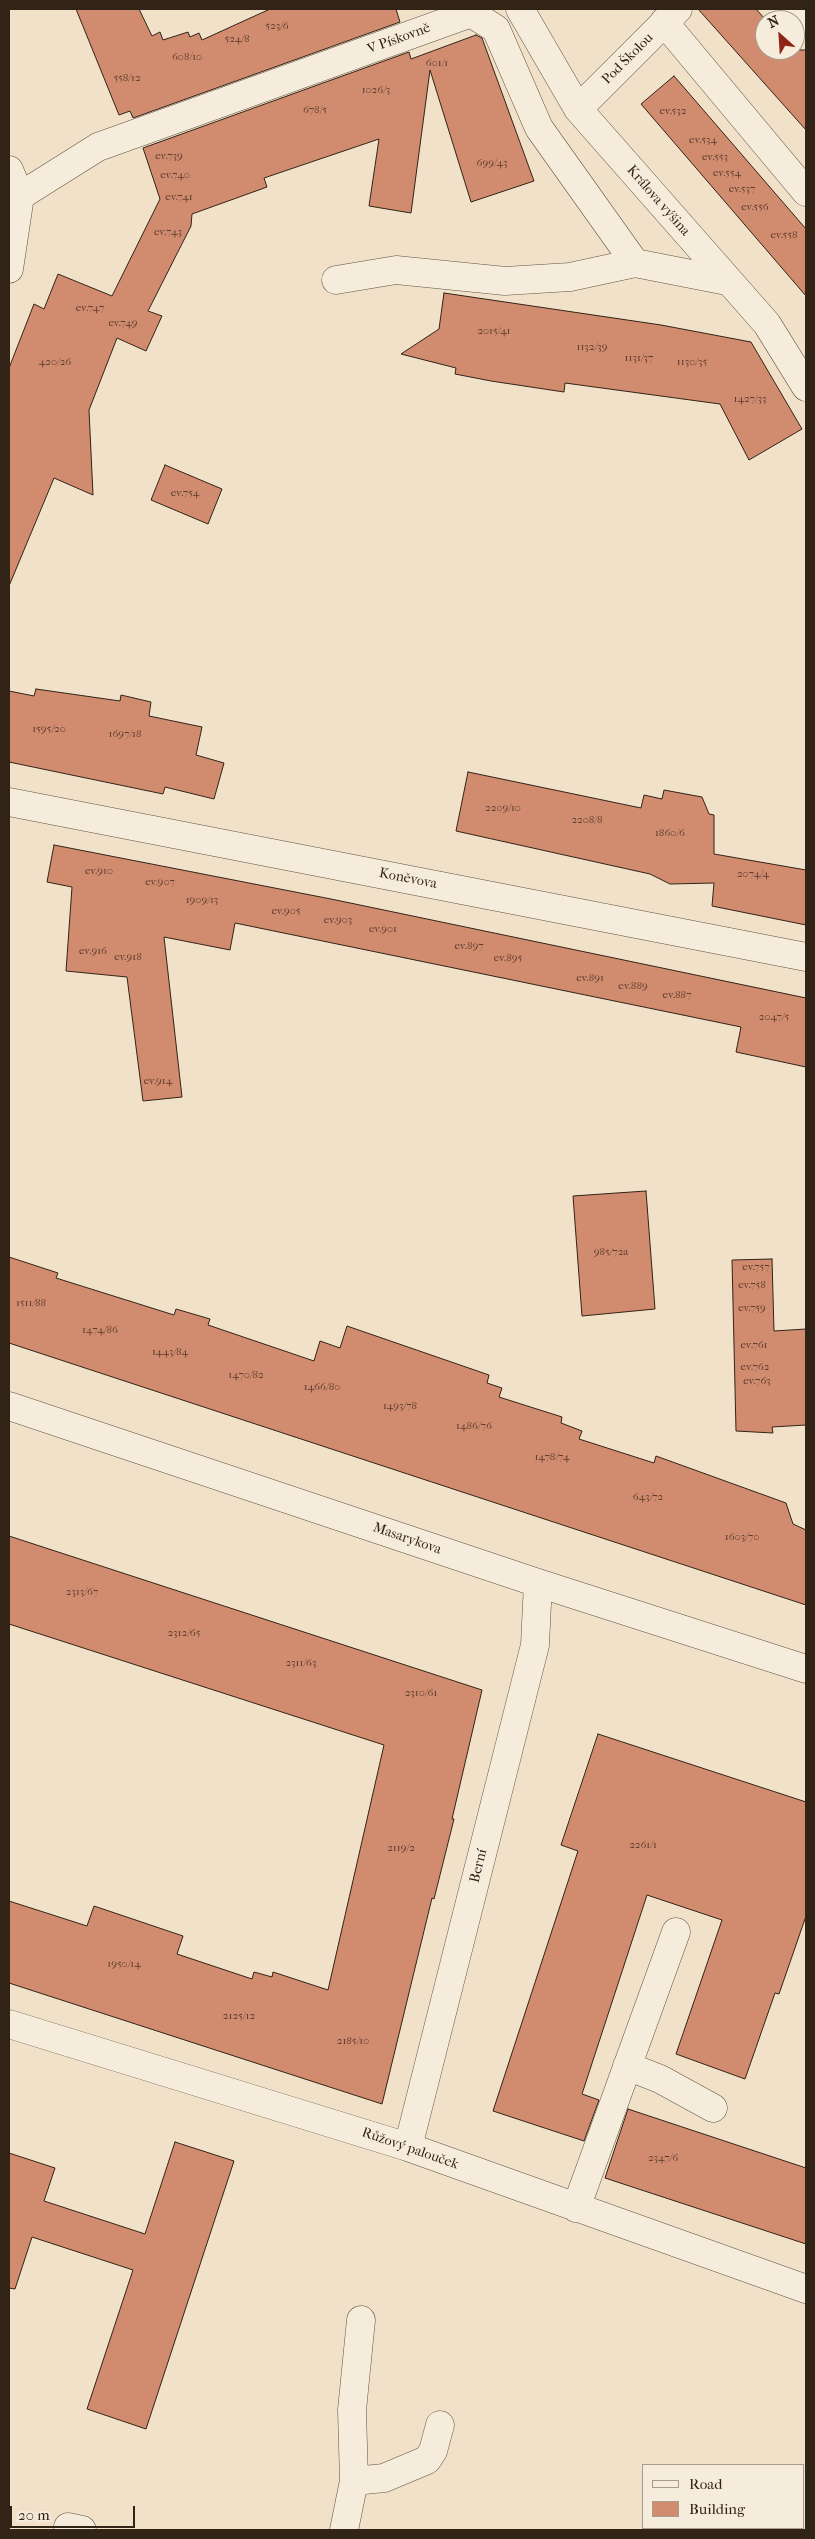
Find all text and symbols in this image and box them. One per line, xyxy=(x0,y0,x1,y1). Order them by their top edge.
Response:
north arrow xyxy=(755,10,805,60)
text: N xyxy=(765,12,782,32)
house number: 523/6 xyxy=(265,19,289,33)
street label: V Pískovně xyxy=(365,20,433,58)
street label: Pod Školou xyxy=(599,30,657,88)
house number: 524/8 xyxy=(224,32,250,46)
house number: 608/10 xyxy=(172,50,202,64)
house number: 601/1 xyxy=(426,56,448,70)
house number: 558/12 xyxy=(113,71,141,85)
house number: 1026/3 xyxy=(362,83,390,97)
house number: 678/5 xyxy=(303,103,327,117)
house number: ev.532 xyxy=(659,104,687,118)
house number: ev.534 xyxy=(689,133,717,147)
house number: ev.739 xyxy=(155,149,183,163)
house number: ev.553 xyxy=(702,150,728,164)
house number: 699/43 xyxy=(477,156,507,170)
street label: Králova výšina xyxy=(623,162,693,240)
house number: ev.554 xyxy=(713,166,741,180)
house number: ev.740 xyxy=(160,168,190,182)
house number: ev.537 xyxy=(729,182,755,196)
house number: ev.741 xyxy=(165,190,193,204)
house number: ev.556 xyxy=(741,200,769,214)
house number: ev.743 xyxy=(154,225,182,239)
house number: ev.558 xyxy=(770,228,798,242)
house number: ev.747 xyxy=(76,301,104,315)
house number: ev.749 xyxy=(108,316,138,330)
house number: 2015/41 xyxy=(477,324,511,338)
house number: 1132/39 xyxy=(577,340,607,354)
house number: 1131/37 xyxy=(625,351,653,365)
house number: 420/26 xyxy=(39,355,71,369)
house number: 1130/35 xyxy=(677,355,707,369)
house number: 1427/33 xyxy=(734,392,766,406)
house number: ev.754 xyxy=(171,486,199,500)
house number: 1595/20 xyxy=(32,722,66,736)
house number: 1697/18 xyxy=(109,727,141,741)
house number: 2209/10 xyxy=(485,801,521,815)
house number: 2208/8 xyxy=(571,813,603,827)
house number: 1860/6 xyxy=(655,826,685,840)
house number: ev.910 xyxy=(85,864,113,878)
street label: Koněvova xyxy=(378,865,438,893)
house number: 2074/4 xyxy=(737,867,769,881)
house number: ev.907 xyxy=(145,875,175,889)
house number: 1909/13 xyxy=(186,893,218,907)
house number: ev.905 xyxy=(272,904,300,918)
house number: ev.903 xyxy=(324,913,352,927)
house number: ev.901 xyxy=(369,922,397,936)
house number: ev.897 xyxy=(454,939,484,953)
house number: ev.916 xyxy=(79,944,107,958)
house number: ev.918 xyxy=(114,950,142,964)
house number: ev.895 xyxy=(494,951,522,965)
house number: ev.891 xyxy=(576,971,604,985)
house number: ev.889 xyxy=(618,979,648,993)
house number: ev.887 xyxy=(663,988,691,1002)
house number: 2047/5 xyxy=(759,1010,789,1024)
house number: ev.914 xyxy=(144,1074,172,1088)
house number: 985/72a xyxy=(594,1245,628,1259)
house number: ev.757 xyxy=(742,1260,770,1274)
house number: ev.758 xyxy=(738,1278,766,1292)
house number: 1511/88 xyxy=(16,1296,46,1310)
house number: ev.759 xyxy=(738,1301,766,1315)
house number: 1474/86 xyxy=(82,1323,118,1337)
house number: ev.761 xyxy=(740,1338,768,1352)
house number: 1443/84 xyxy=(152,1345,188,1359)
house number: ev.762 xyxy=(741,1360,769,1374)
house number: 1470/82 xyxy=(228,1368,264,1382)
house number: ev.763 xyxy=(743,1374,771,1388)
house number: 1466/80 xyxy=(304,1380,340,1394)
house number: 1493/78 xyxy=(383,1399,417,1413)
house number: 1486/76 xyxy=(456,1419,492,1433)
house number: 1478/74 xyxy=(534,1450,570,1464)
house number: 643/72 xyxy=(633,1490,663,1504)
street label: Masarykova xyxy=(371,1519,443,1559)
house number: 1603/70 xyxy=(725,1530,759,1544)
house number: 2313/67 xyxy=(66,1585,98,1599)
house number: 2312/65 xyxy=(167,1626,201,1640)
house number: 2311/63 xyxy=(285,1656,317,1670)
house number: 2310/61 xyxy=(405,1686,437,1700)
house number: 2261/1 xyxy=(629,1838,657,1852)
house number: 2119/2 xyxy=(387,1841,415,1855)
street label: Berní xyxy=(467,1847,491,1885)
house number: 1950/14 xyxy=(107,1957,141,1971)
house number: 2125/12 xyxy=(223,2009,255,2023)
house number: 2185/10 xyxy=(337,2034,369,2048)
street label: Růžový palouček xyxy=(359,2125,461,2173)
house number: 2347/6 xyxy=(648,2151,678,2165)
legend xyxy=(642,2464,805,2529)
text: Road xyxy=(689,2475,722,2493)
scale bar xyxy=(12,2496,138,2528)
text: Building xyxy=(689,2500,745,2518)
text: 20 m xyxy=(18,2506,50,2524)

